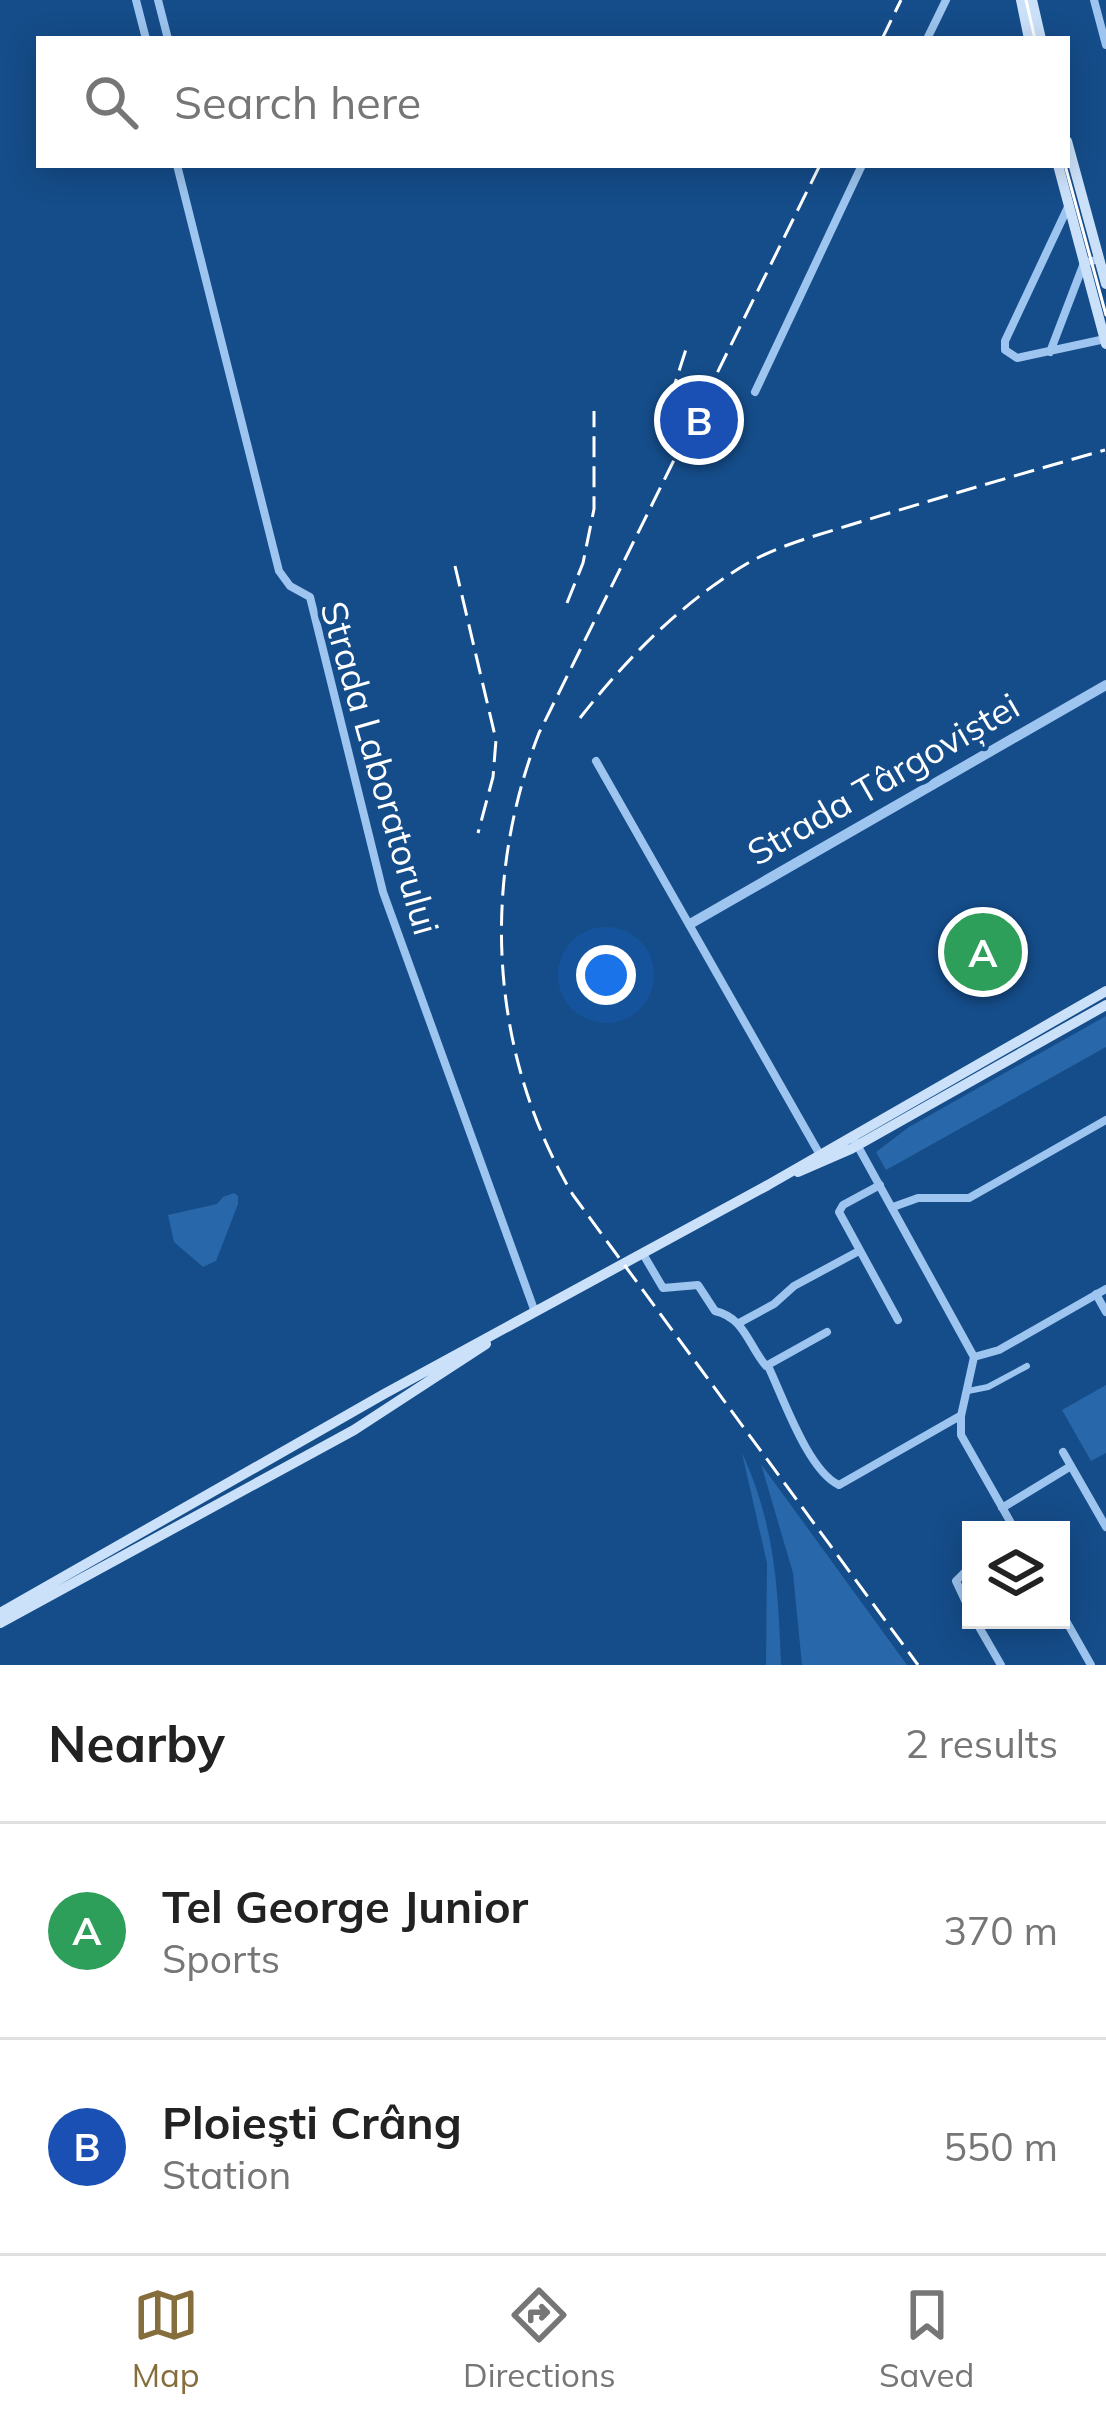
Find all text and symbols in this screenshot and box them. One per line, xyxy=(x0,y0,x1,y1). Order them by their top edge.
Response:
search box xyxy=(36,36,1070,168)
icon: search xyxy=(78,69,144,135)
text: Search here xyxy=(174,74,421,130)
pin: B xyxy=(660,375,738,465)
street label: Strada Laboratorului xyxy=(311,596,450,940)
street label: Strada Târgoviștei xyxy=(739,683,1027,875)
pin: A xyxy=(944,907,1022,997)
your location xyxy=(576,945,636,1005)
map controls xyxy=(962,1521,1070,1629)
button: layers xyxy=(962,1521,1070,1629)
text: Nearby xyxy=(48,1711,225,1775)
text: 2 results xyxy=(905,1719,1058,1768)
text: Tel George Junior xyxy=(162,1878,528,1934)
text: A xyxy=(72,1906,102,1955)
text: 370 m xyxy=(943,1906,1058,1955)
text: Sports xyxy=(162,1934,280,1983)
text: Ploieşti Crâng xyxy=(162,2094,462,2150)
text: B xyxy=(74,2122,100,2171)
text: 550 m xyxy=(943,2122,1058,2171)
text: Station xyxy=(162,2150,291,2199)
tab: Map xyxy=(132,2282,200,2395)
tab: Directions xyxy=(463,2282,616,2395)
tab: Saved xyxy=(879,2282,974,2395)

